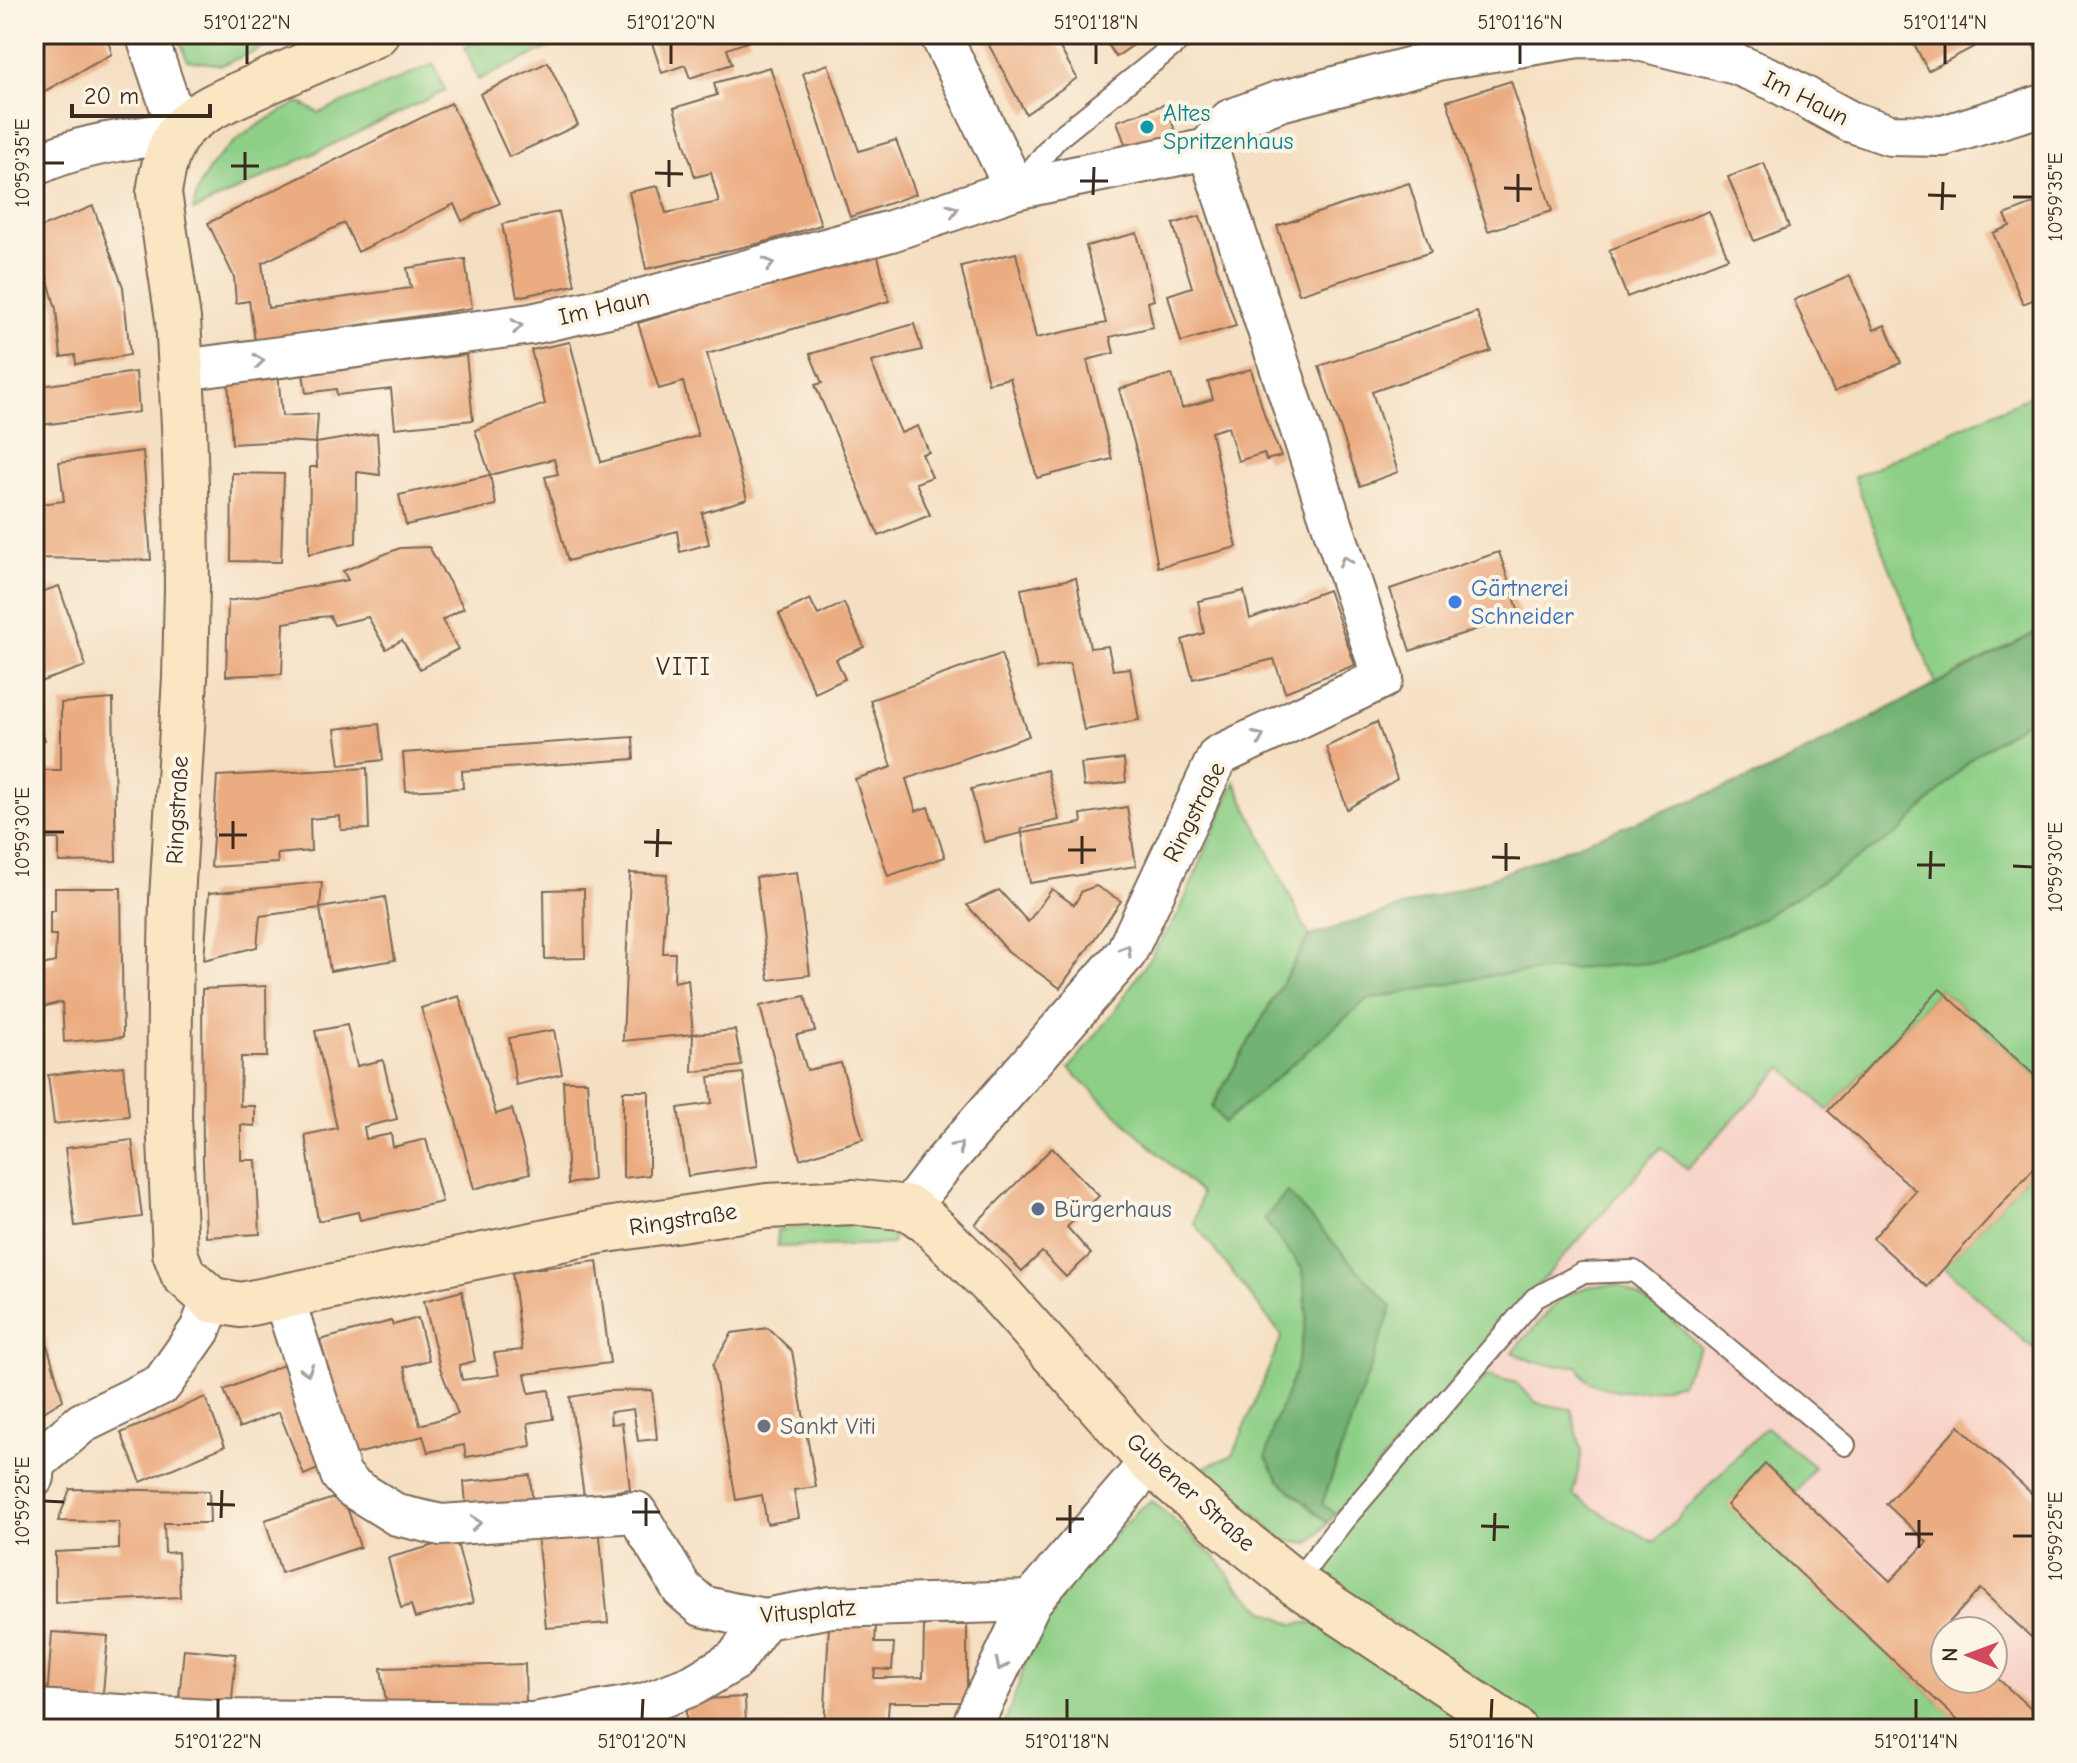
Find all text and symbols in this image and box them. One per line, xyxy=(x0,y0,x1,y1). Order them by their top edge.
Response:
text: 51°01'22"N xyxy=(203,11,291,34)
text: 51°01'20"N xyxy=(626,11,716,34)
text: 51°01'18"N xyxy=(1054,11,1138,34)
text: 51°01'16"N xyxy=(1477,11,1563,34)
text: 51°01'14"N xyxy=(1903,11,1987,34)
street label: Im Haun xyxy=(1758,65,1854,131)
scale bar xyxy=(72,68,210,118)
text: 20 m xyxy=(84,82,139,110)
place label: Altes Spritzenhaus xyxy=(1163,99,1294,155)
marker: Altes Spritzenhaus xyxy=(1138,118,1156,136)
text: 10°59'35"E xyxy=(11,119,34,207)
text: 10°59'35"E xyxy=(2044,153,2067,241)
one-way arrow xyxy=(945,204,959,220)
one-way arrow xyxy=(762,257,775,274)
street label: Im Haun xyxy=(556,283,652,331)
one-way arrow xyxy=(510,318,523,335)
one-way arrow xyxy=(253,352,266,369)
one-way arrow xyxy=(1339,555,1355,569)
place label: Gärtnerei Schneider xyxy=(1471,574,1574,630)
marker: Gärtnerei Schneider xyxy=(1446,593,1464,611)
district label: VITI xyxy=(656,652,712,682)
one-way arrow xyxy=(1251,731,1266,747)
street label: Ringstraße xyxy=(160,755,194,865)
street label: Ringstraße xyxy=(1157,757,1231,867)
text: 10°59'30"E xyxy=(11,787,34,877)
text: 10°59'30"E xyxy=(2044,822,2067,912)
one-way arrow xyxy=(1117,944,1132,959)
one-way arrow xyxy=(948,1142,963,1157)
place label: Bürgerhaus xyxy=(1054,1195,1172,1223)
street label: Ringstraße xyxy=(627,1197,739,1241)
marker: Bürgerhaus xyxy=(1029,1200,1047,1218)
one-way arrow xyxy=(298,1363,314,1377)
place label: Sankt Viti xyxy=(780,1412,876,1440)
marker: Sankt Viti xyxy=(755,1417,773,1435)
street label: Gubener Straße xyxy=(1121,1427,1261,1557)
text: 10°59'25"E xyxy=(11,1456,34,1546)
text: 10°59'25"E xyxy=(2044,1491,2067,1581)
one-way arrow xyxy=(470,1515,483,1532)
street label: Vitusplatz xyxy=(759,1593,857,1629)
north arrow xyxy=(1929,1615,2009,1695)
text: N xyxy=(1937,1647,1963,1662)
one-way arrow xyxy=(995,1656,1011,1671)
text: 51°01'22"N xyxy=(174,1730,262,1753)
text: 51°01'20"N xyxy=(597,1730,687,1753)
text: 51°01'18"N xyxy=(1025,1730,1109,1753)
text: 51°01'16"N xyxy=(1448,1730,1534,1753)
text: 51°01'14"N xyxy=(1874,1730,1958,1753)

